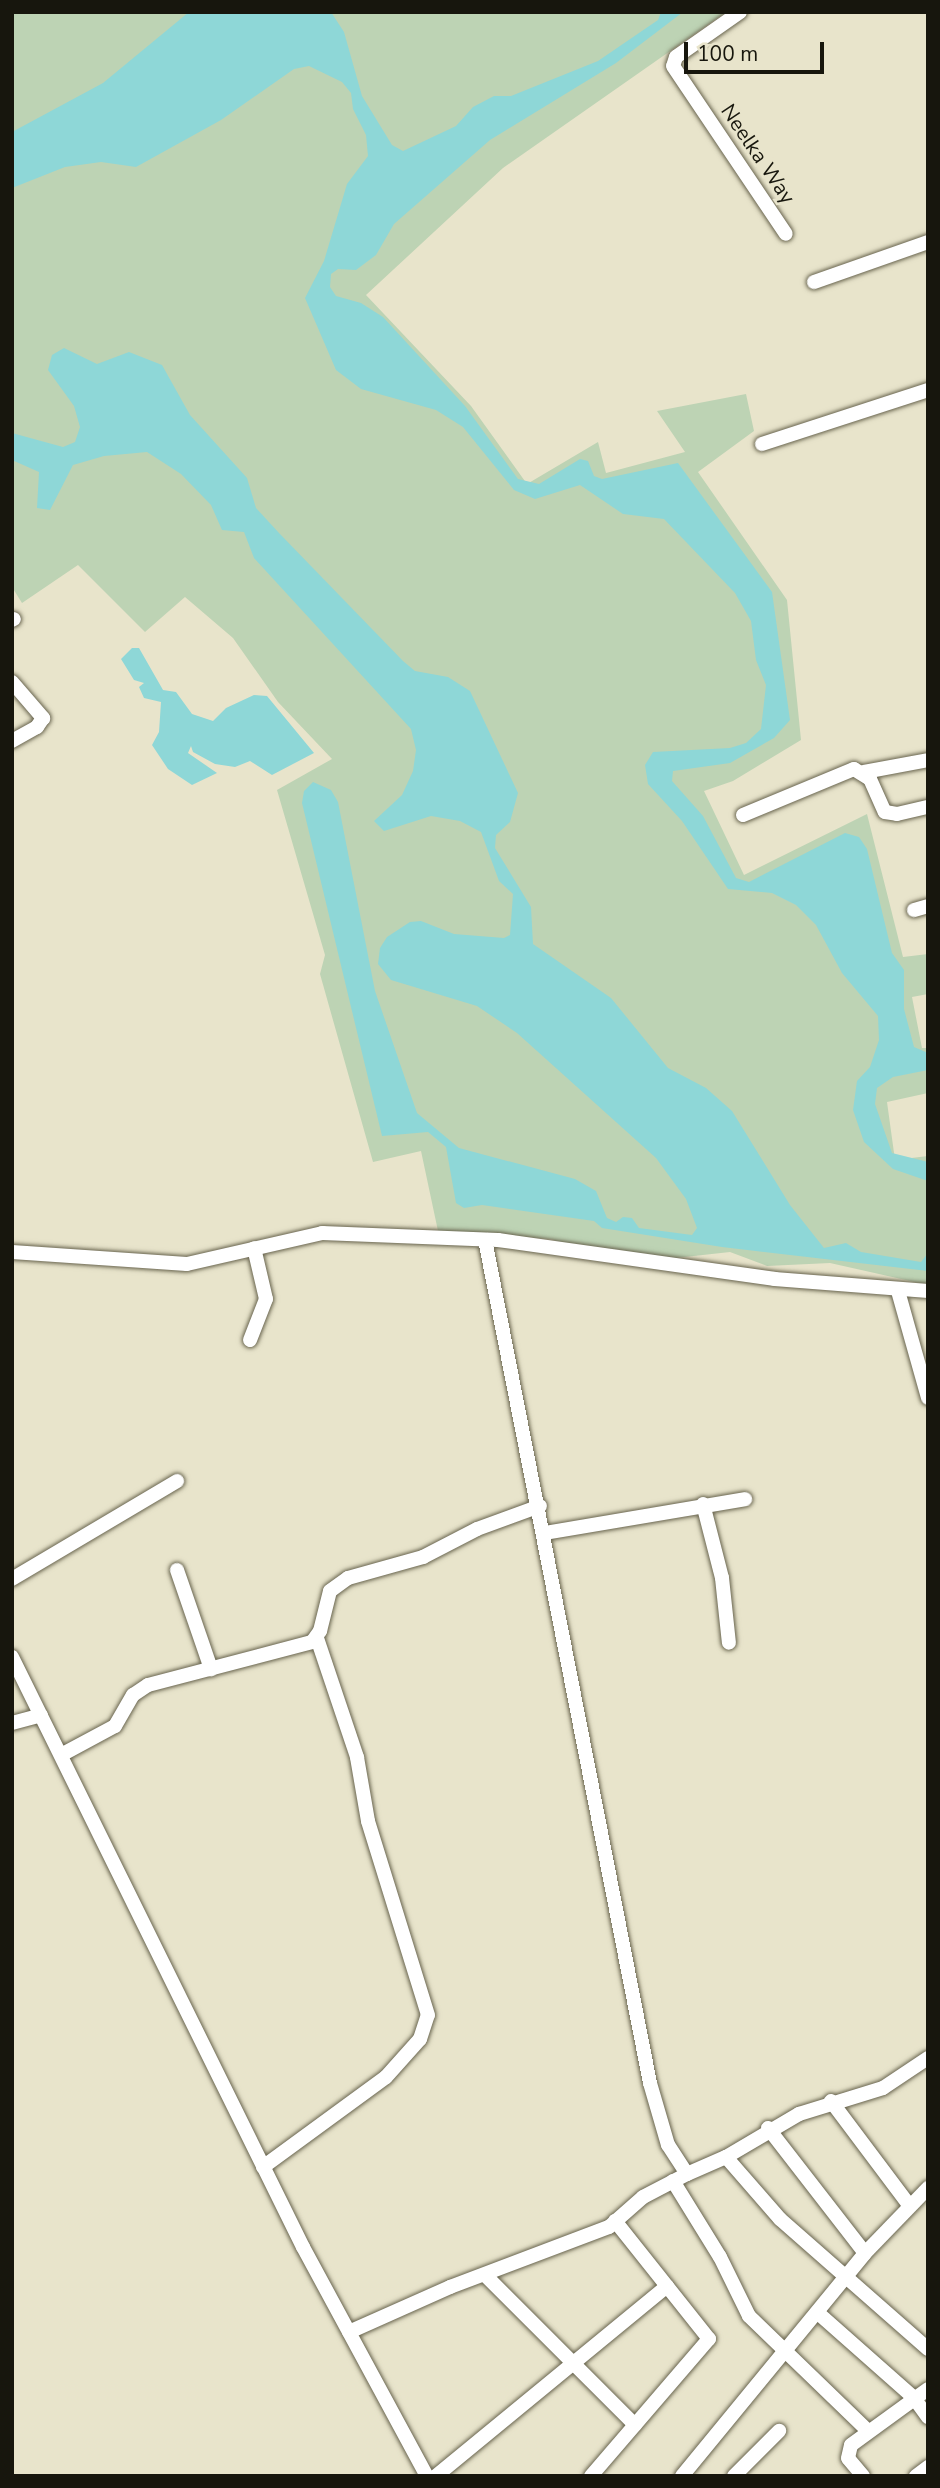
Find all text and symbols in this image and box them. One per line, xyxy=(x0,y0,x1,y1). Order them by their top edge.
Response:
scale bar xyxy=(688,28,828,72)
text: 100 m xyxy=(697,40,758,68)
street label: Neelka Way xyxy=(715,99,801,209)

